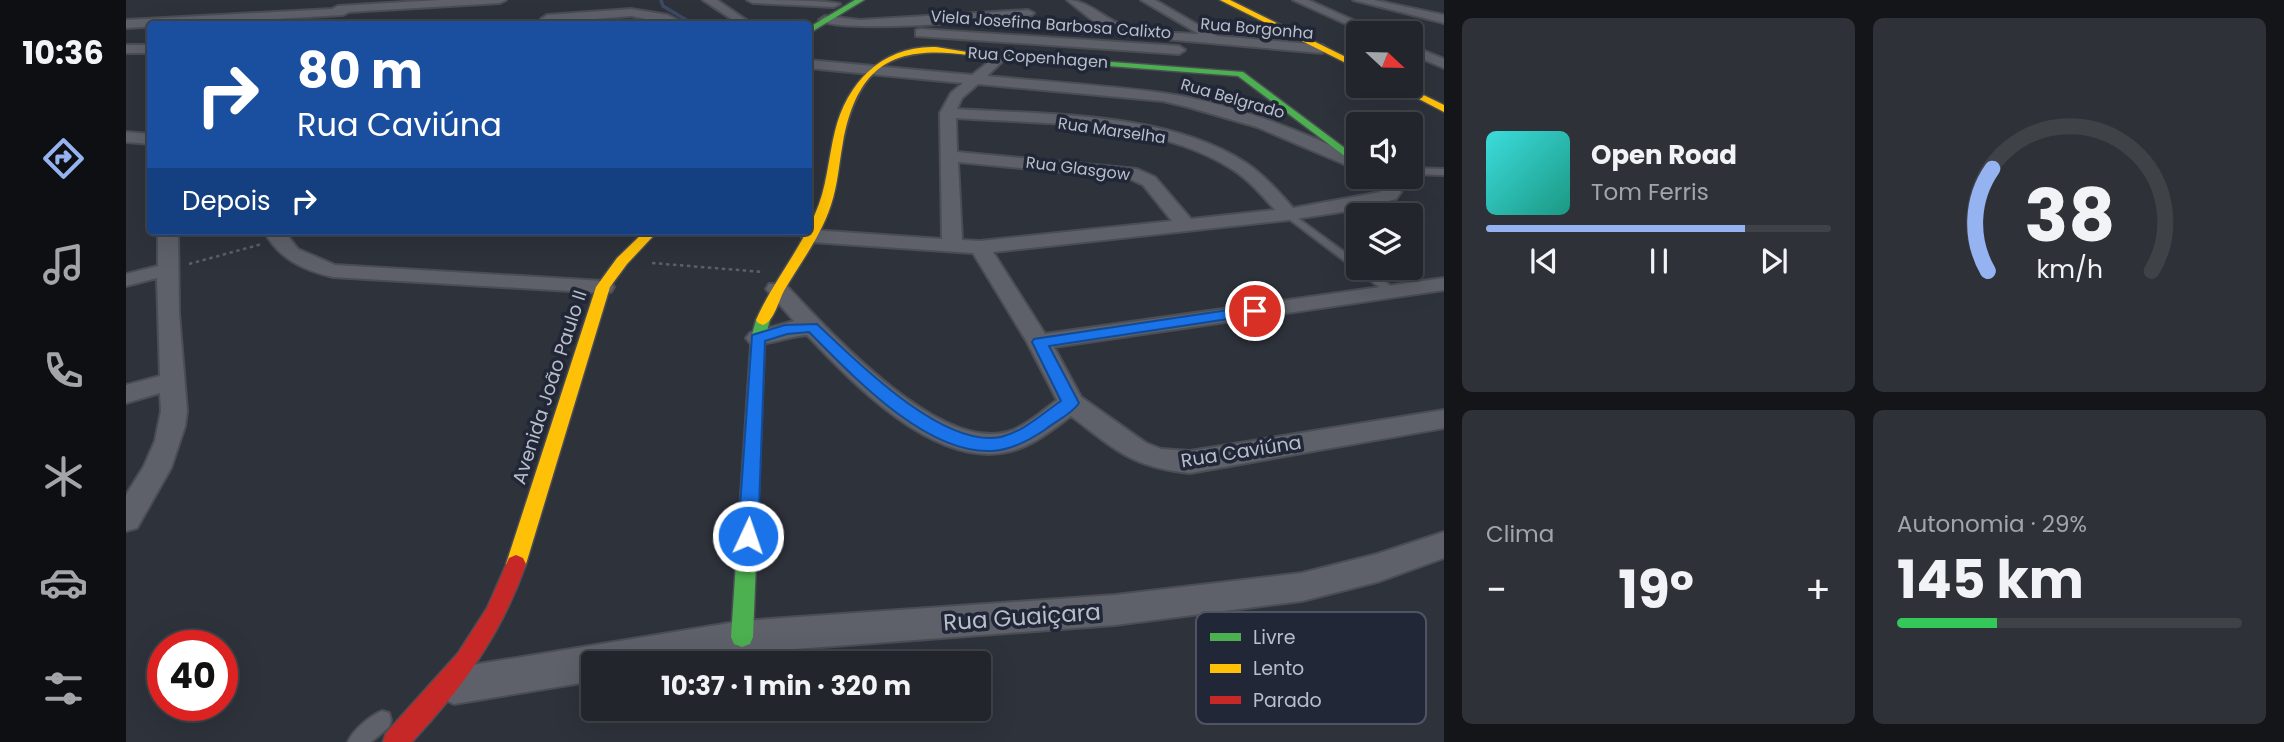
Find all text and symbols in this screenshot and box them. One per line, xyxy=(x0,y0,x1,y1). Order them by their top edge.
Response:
street label: Viela Josefina Barbosa Calixto xyxy=(930,5,1172,44)
street label: Rua Borgonha xyxy=(1199,12,1314,45)
north arrow xyxy=(1346,21,1423,98)
map controls xyxy=(1346,21,1423,280)
text: 10:36 xyxy=(22,30,104,75)
text: 80 m xyxy=(297,37,423,105)
street label: Rua Copenhagen xyxy=(967,41,1109,74)
icon: right xyxy=(182,49,273,140)
street label: Rua Belgrado xyxy=(1178,73,1288,124)
text: Rua Caviúna xyxy=(297,102,502,147)
street label: Rua Marselha xyxy=(1056,112,1167,149)
button: sound xyxy=(1346,112,1423,189)
icon: directions xyxy=(39,134,88,183)
text: Open Road xyxy=(1591,137,1737,173)
street label: Rua Glasgow xyxy=(1025,151,1131,186)
text: 38 xyxy=(2024,166,2115,267)
text: Tom Ferris xyxy=(1591,176,1709,208)
icon: right xyxy=(285,182,323,220)
text: Depois xyxy=(182,183,271,219)
button: layers xyxy=(1346,203,1423,280)
icon: music xyxy=(39,240,88,289)
icon: previous xyxy=(1525,242,1563,280)
icon: pause xyxy=(1640,242,1678,280)
icon: next xyxy=(1755,242,1793,280)
text: km/h xyxy=(2036,252,2103,287)
pin xyxy=(1225,281,1285,341)
street label: Avenida João Paulo II xyxy=(505,287,594,488)
icon: arrive xyxy=(1236,292,1274,330)
icon: phone xyxy=(39,346,88,395)
street label: Rua Caviúna xyxy=(1179,429,1303,474)
icon: climate xyxy=(39,452,88,501)
position arrow xyxy=(711,499,785,573)
text: Autonomia · 29% xyxy=(1897,508,2087,540)
text: Clima xyxy=(1486,518,1554,550)
text: 145 km xyxy=(1897,543,2084,616)
text: 19° xyxy=(1618,553,1694,626)
icon: car xyxy=(39,558,88,607)
text: − xyxy=(1486,563,1507,616)
text: + xyxy=(1805,563,1831,616)
street label: Rua Guaiçara xyxy=(942,596,1102,638)
legend xyxy=(1196,612,1426,724)
text: Livre xyxy=(1253,624,1295,651)
speed limit sign: 40 xyxy=(147,630,238,721)
text: Lento xyxy=(1253,655,1304,682)
icon: filters xyxy=(39,664,88,713)
text: 10:37 · 1 min · 320 m xyxy=(661,668,911,704)
text: Parado xyxy=(1253,687,1322,714)

